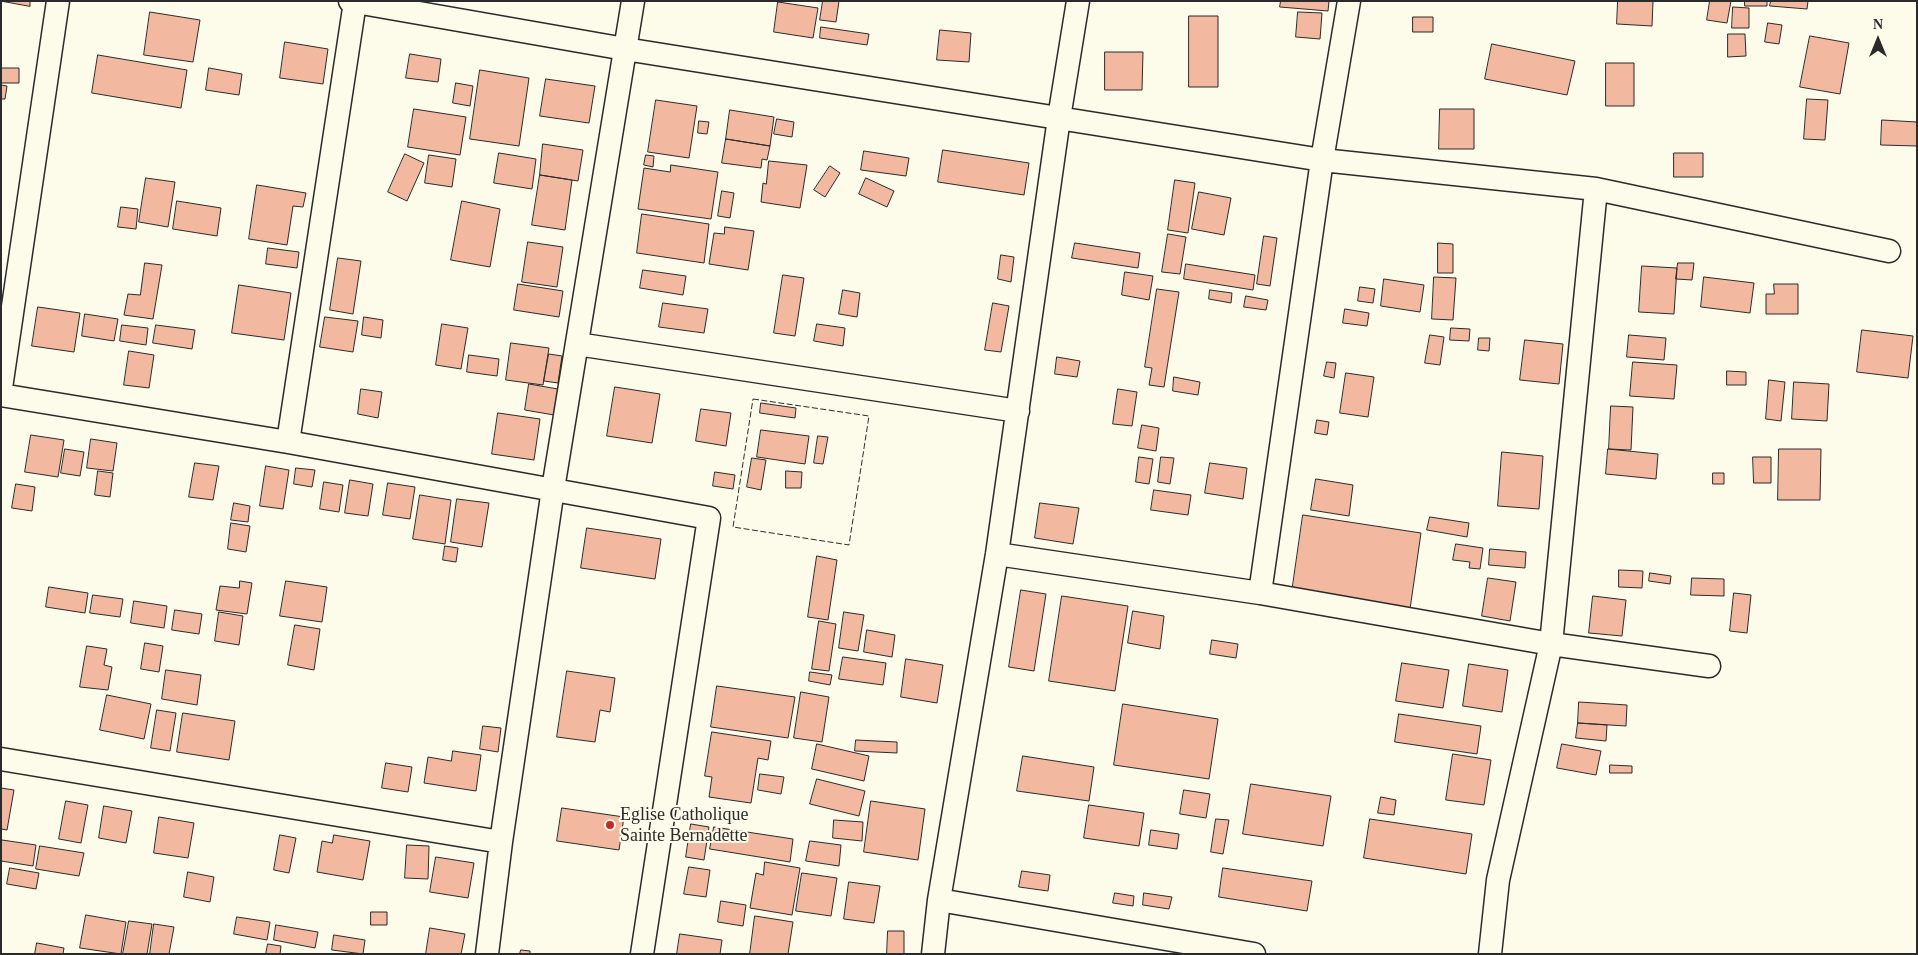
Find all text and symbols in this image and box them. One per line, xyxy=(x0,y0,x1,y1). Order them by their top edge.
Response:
north arrow xyxy=(1853,15,1903,65)
text: N xyxy=(1873,17,1883,32)
place label: Eglise Catholique Sainte Bernadette xyxy=(620,804,748,846)
marker: Eglise Catholique Sainte Bernadette xyxy=(604,819,616,831)

